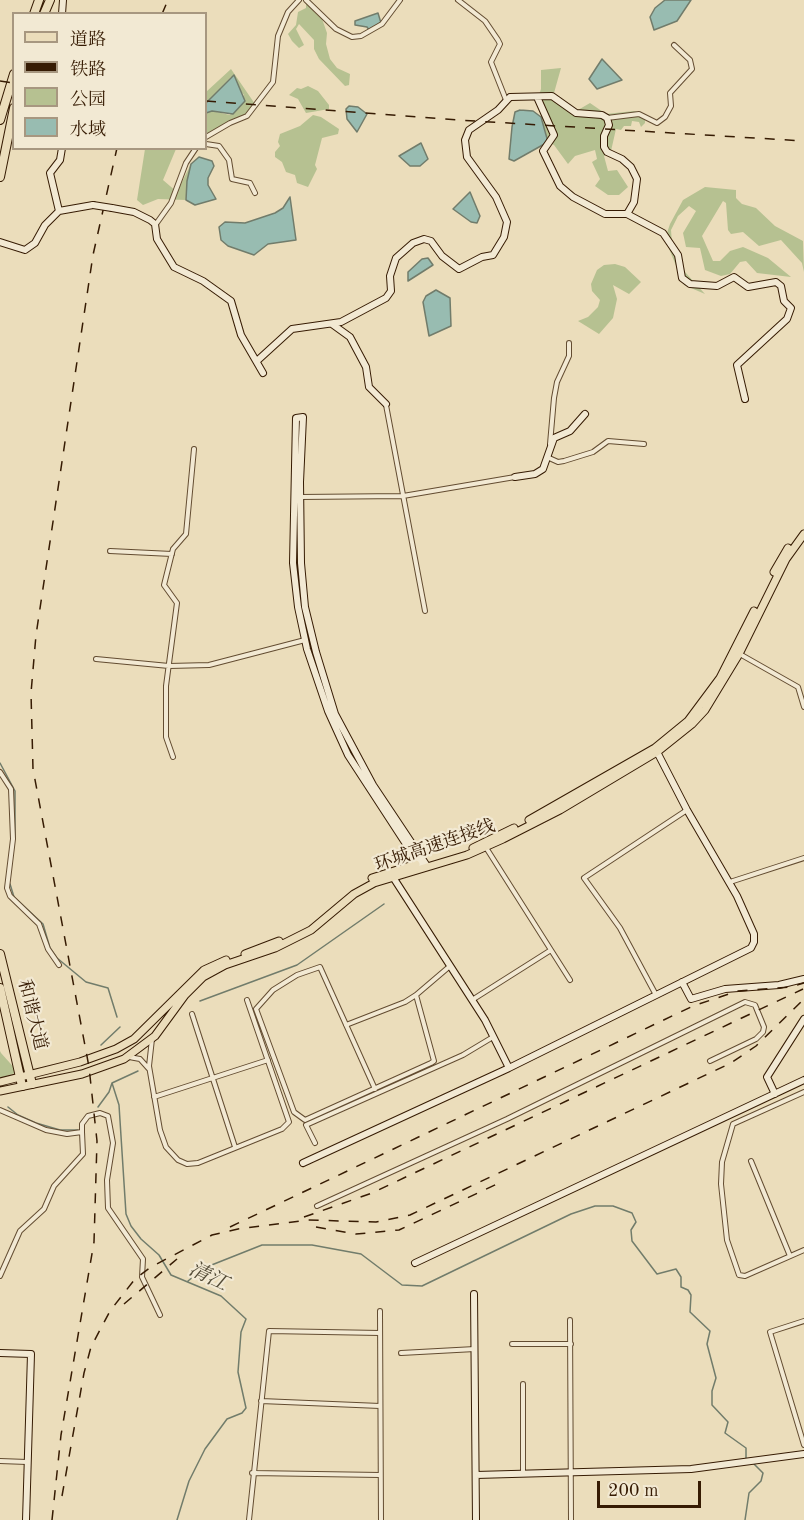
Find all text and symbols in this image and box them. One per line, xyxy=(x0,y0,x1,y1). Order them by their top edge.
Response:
legend xyxy=(12,12,207,150)
text: 道路 xyxy=(70,31,106,49)
text: 铁路 xyxy=(70,61,106,79)
text: 公园 xyxy=(70,91,106,109)
text: 水域 xyxy=(70,121,106,139)
street label: 环城高速连接线 xyxy=(372,815,498,877)
street label: 和谐大道 xyxy=(13,977,51,1053)
water label: 清江 xyxy=(185,1257,231,1297)
scale bar xyxy=(600,1469,704,1507)
text: 200 m xyxy=(608,1482,659,1500)

